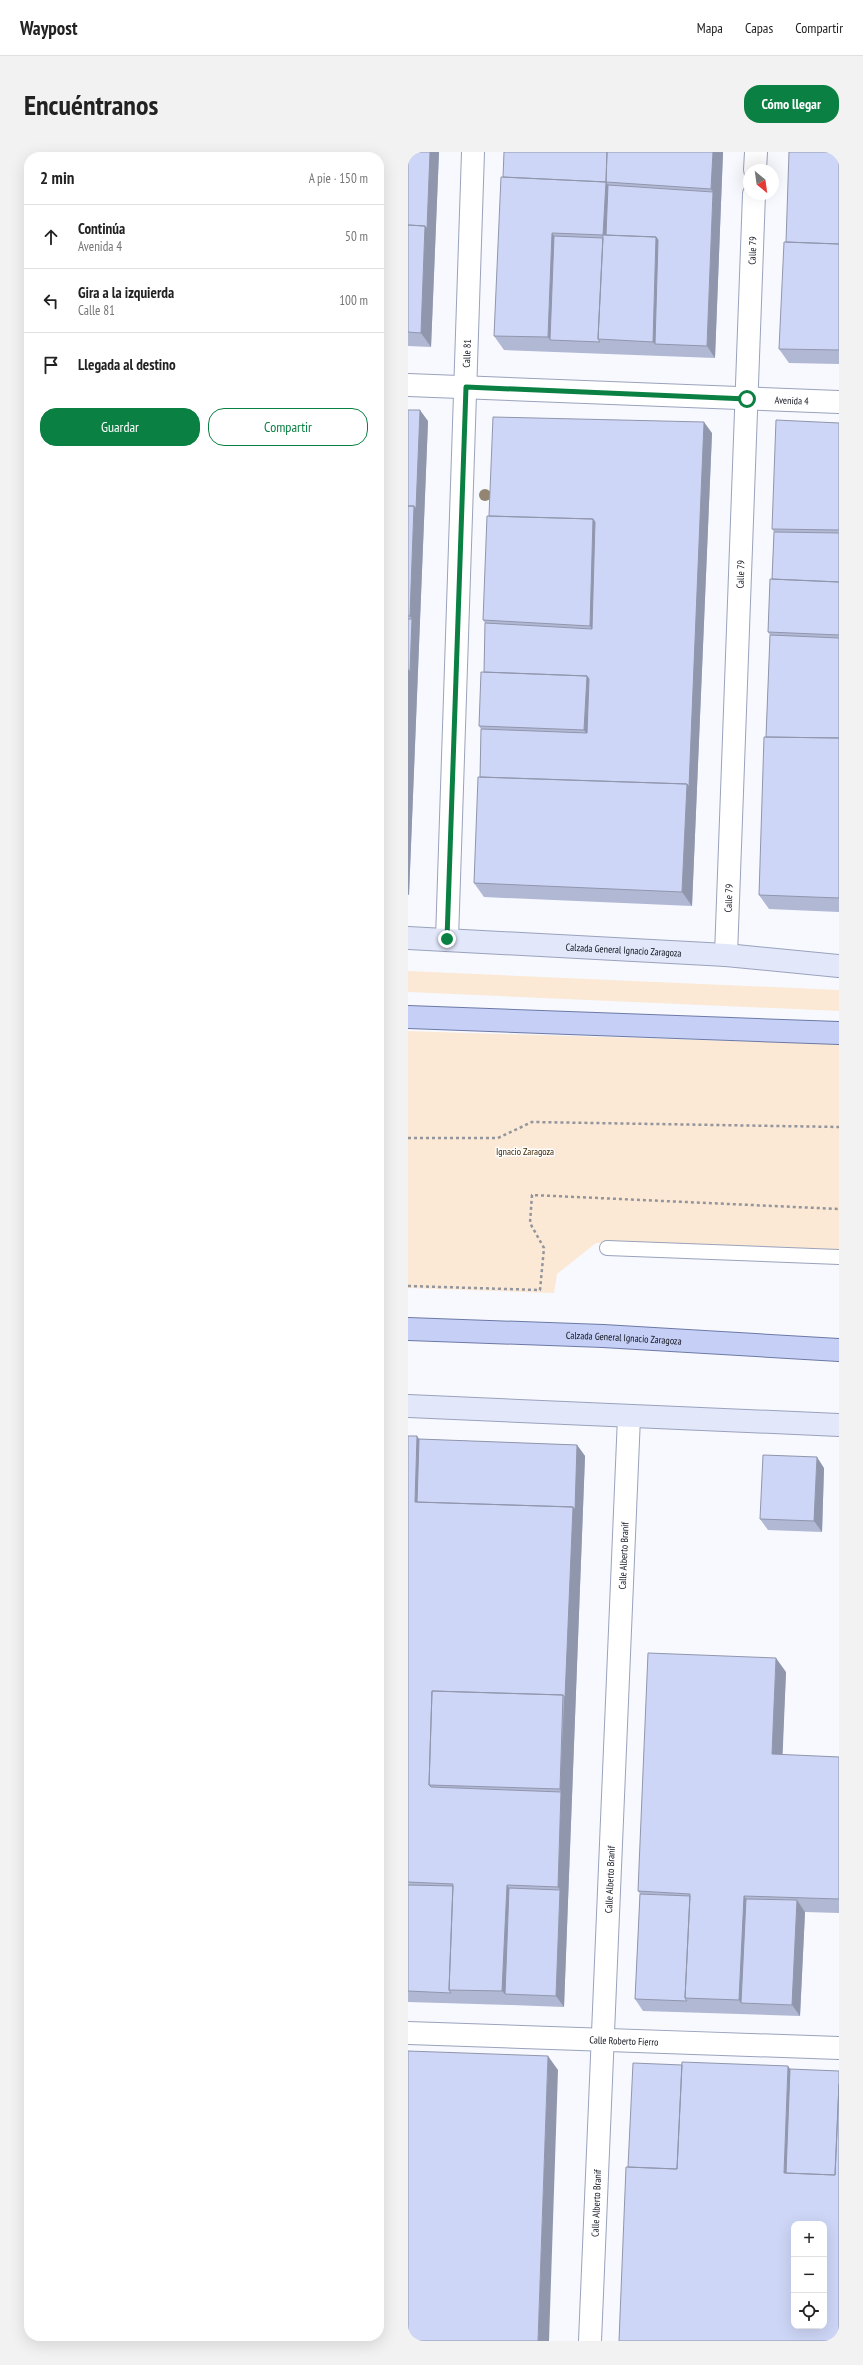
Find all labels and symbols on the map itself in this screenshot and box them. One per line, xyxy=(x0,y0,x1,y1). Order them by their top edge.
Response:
north arrow xyxy=(743,164,779,200)
street label: Calle 79 xyxy=(745,236,759,265)
street label: Calle 81 xyxy=(460,339,474,368)
route start xyxy=(738,390,756,408)
street label: Avenida 4 xyxy=(774,393,809,408)
street label: Calle 79 xyxy=(733,560,748,589)
street label: Calle 79 xyxy=(722,884,736,912)
route end xyxy=(438,930,456,948)
street label: Calzada General Ignacio Zaragoza xyxy=(565,940,682,960)
park label: Ignacio Zaragoza xyxy=(496,1145,554,1158)
street label: Calzada General Ignacio Zaragoza xyxy=(566,1329,682,1348)
street label: Calle Alberto Branif xyxy=(616,1521,632,1590)
street label: Calle Alberto Branif xyxy=(602,1845,618,1913)
street label: Calle Roberto Fierro xyxy=(589,2033,659,2049)
street label: Calle Alberto Branif xyxy=(588,2169,604,2237)

